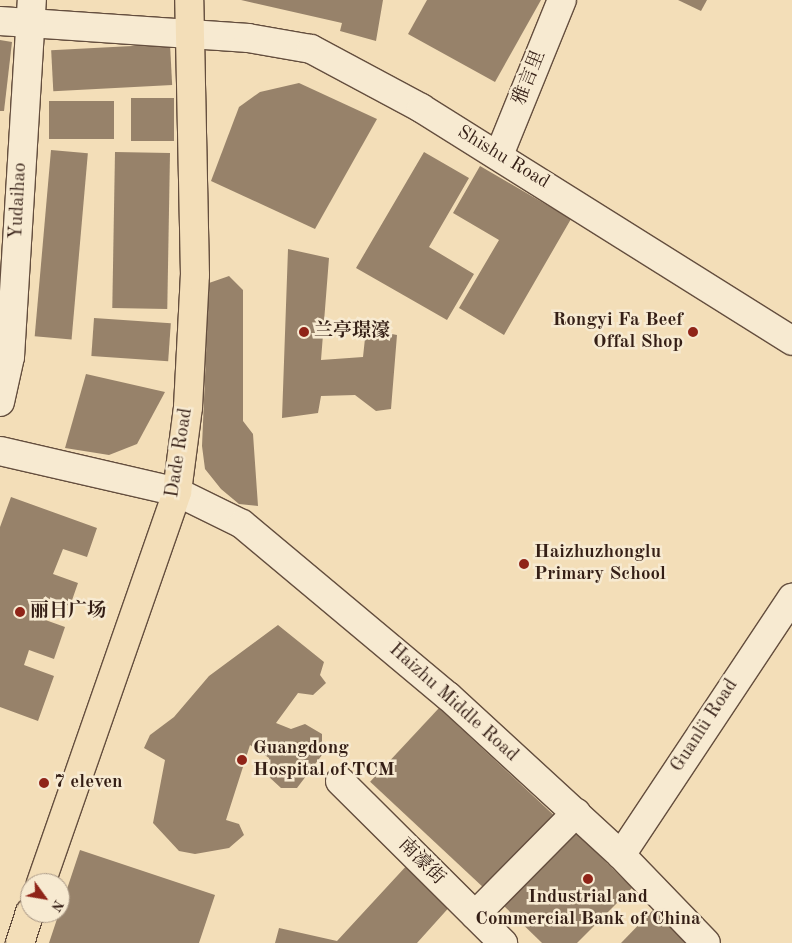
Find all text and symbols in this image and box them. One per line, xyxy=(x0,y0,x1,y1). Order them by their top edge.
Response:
street label: 雅言里 xyxy=(509,47,551,109)
street label: Shishu Road xyxy=(453,122,553,194)
street label: Yudaihao xyxy=(6,162,32,240)
place label: Rongyi Fa Beef Offal Shop xyxy=(552,310,683,354)
place label: 兰亭璟濠 xyxy=(314,321,390,343)
marker: 兰亭璟濠 xyxy=(298,326,310,338)
marker: Rongyi Fa Beef Offal Shop xyxy=(687,326,699,338)
street label: Dade Road xyxy=(162,407,198,499)
place label: Haizhuzhonglu Primary School xyxy=(534,542,666,586)
marker: Haizhuzhonglu Primary School xyxy=(518,558,530,570)
place label: 丽日广场 xyxy=(30,601,106,623)
marker: 丽日广场 xyxy=(14,606,26,618)
street label: Haizhu Middle Road xyxy=(384,639,522,767)
street label: Guanlü Road xyxy=(666,675,744,777)
place label: Guangdong Hospital of TCM xyxy=(253,738,395,782)
marker: Guangdong Hospital of TCM xyxy=(235,753,249,767)
place label: 7 eleven xyxy=(54,772,123,794)
marker: 7 eleven xyxy=(38,777,50,789)
street label: 南濠街 xyxy=(393,834,449,890)
north arrow xyxy=(20,873,70,923)
marker: Industrial and Commercial Bank of China xyxy=(582,873,594,885)
place label: Industrial and Commercial Bank of China xyxy=(475,887,701,931)
text: N xyxy=(48,897,66,914)

